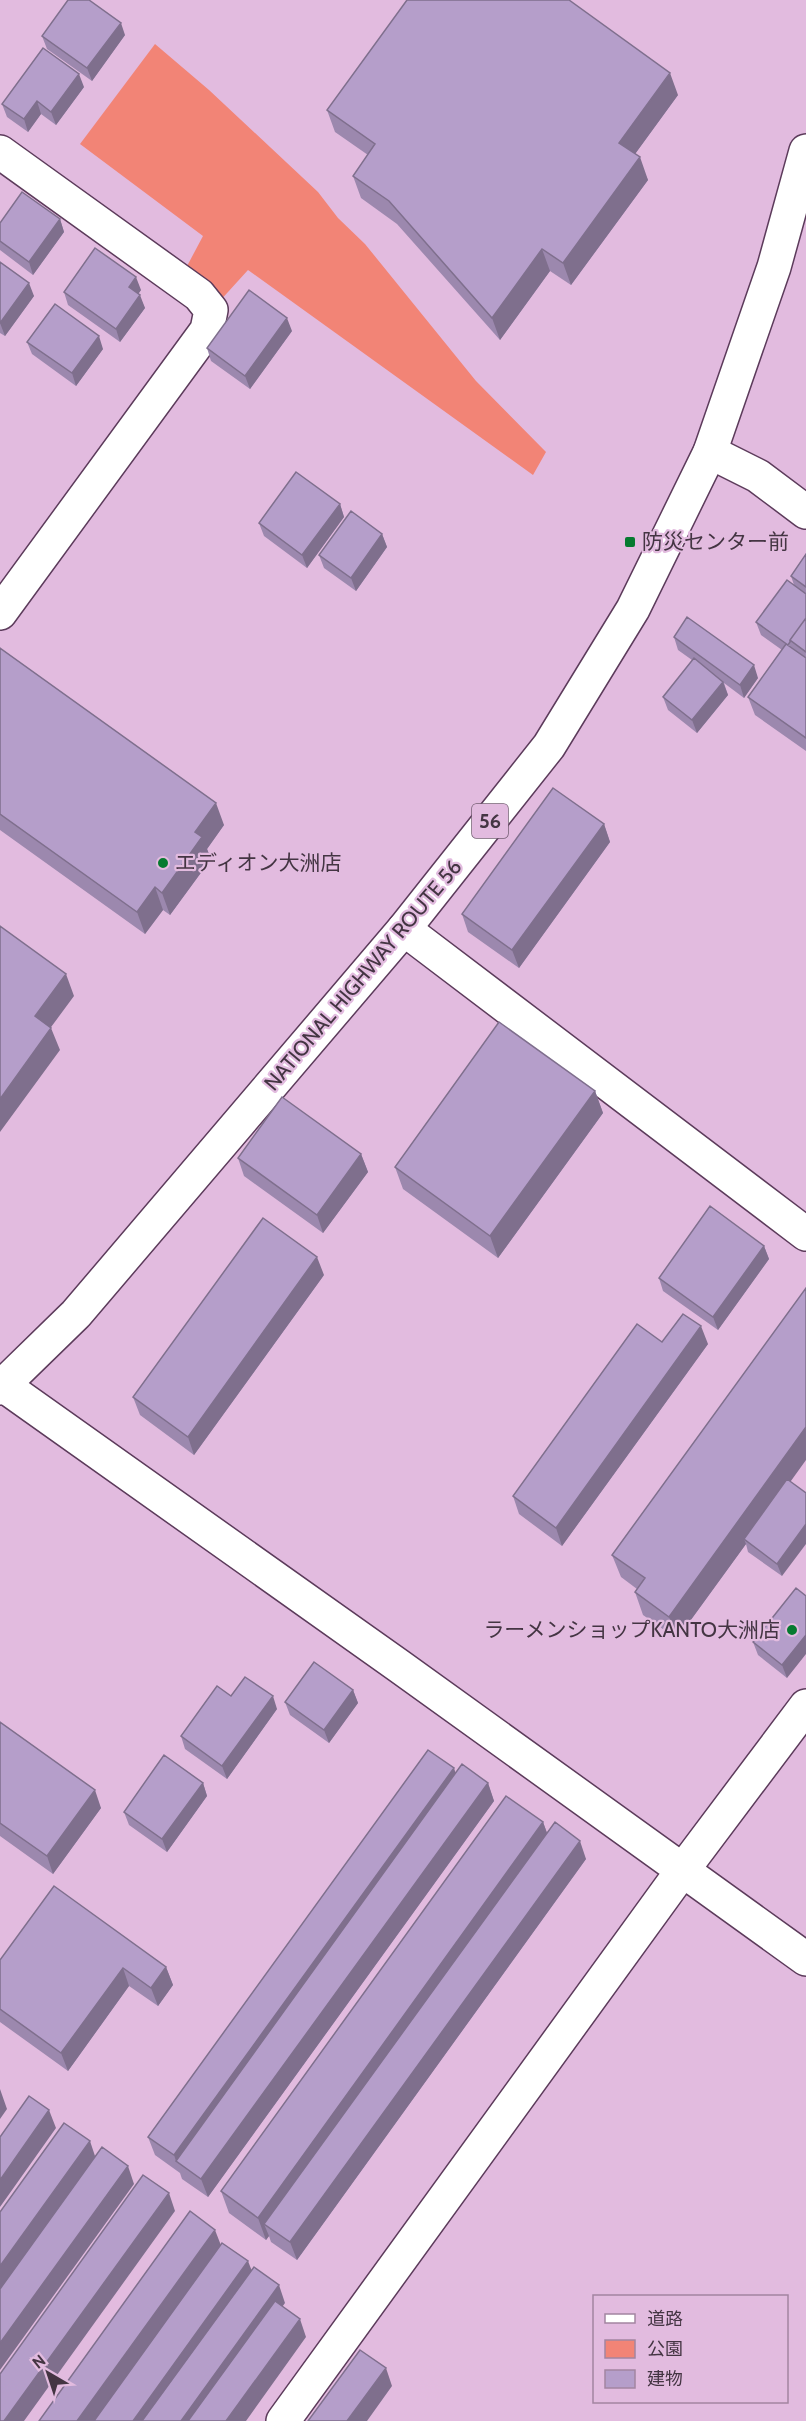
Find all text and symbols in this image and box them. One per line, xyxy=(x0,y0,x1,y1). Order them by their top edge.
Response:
place label: 防災センター前 xyxy=(642,529,789,554)
marker: 防災センター前 xyxy=(623,535,637,549)
road number: 56 xyxy=(472,804,508,838)
place label: エディオン大洲店 xyxy=(175,850,342,875)
street label: NATIONAL HIGHWAY ROUTE 56 xyxy=(259,854,467,1095)
marker: エディオン大洲店 xyxy=(156,856,170,870)
place label: ラーメンショップKANTO大洲店 xyxy=(483,1617,780,1642)
marker: ラーメンショップKANTO大洲店 xyxy=(785,1623,799,1637)
legend xyxy=(593,2295,788,2403)
text: 道路 xyxy=(647,2308,683,2330)
text: 公園 xyxy=(647,2338,683,2360)
north arrow xyxy=(18,2343,78,2403)
text: N xyxy=(29,2351,49,2373)
text: 建物 xyxy=(647,2368,683,2390)

